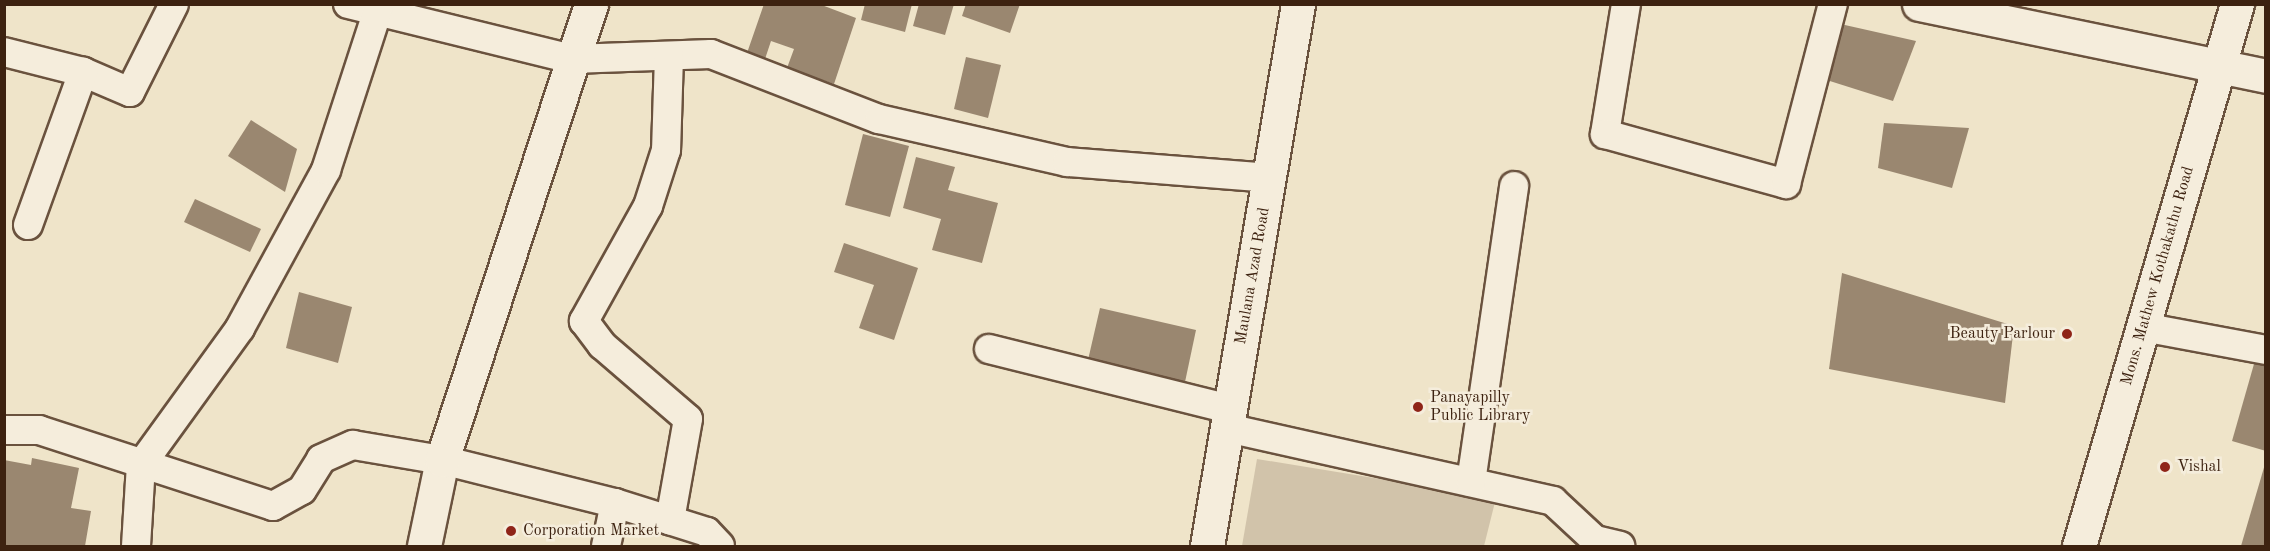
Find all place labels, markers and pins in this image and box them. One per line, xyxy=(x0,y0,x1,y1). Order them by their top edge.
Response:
place label: Beauty Parlour xyxy=(1950,324,2055,344)
marker: Beauty Parlour xyxy=(2060,327,2074,341)
place label: Panayapilly Public Library xyxy=(1430,388,1530,426)
marker: Panayapilly Public Library xyxy=(1411,400,1425,414)
place label: Vishal xyxy=(2177,457,2221,477)
marker: Vishal xyxy=(2158,460,2172,474)
place label: Corporation Market xyxy=(523,521,659,541)
marker: Corporation Market xyxy=(504,524,518,538)

